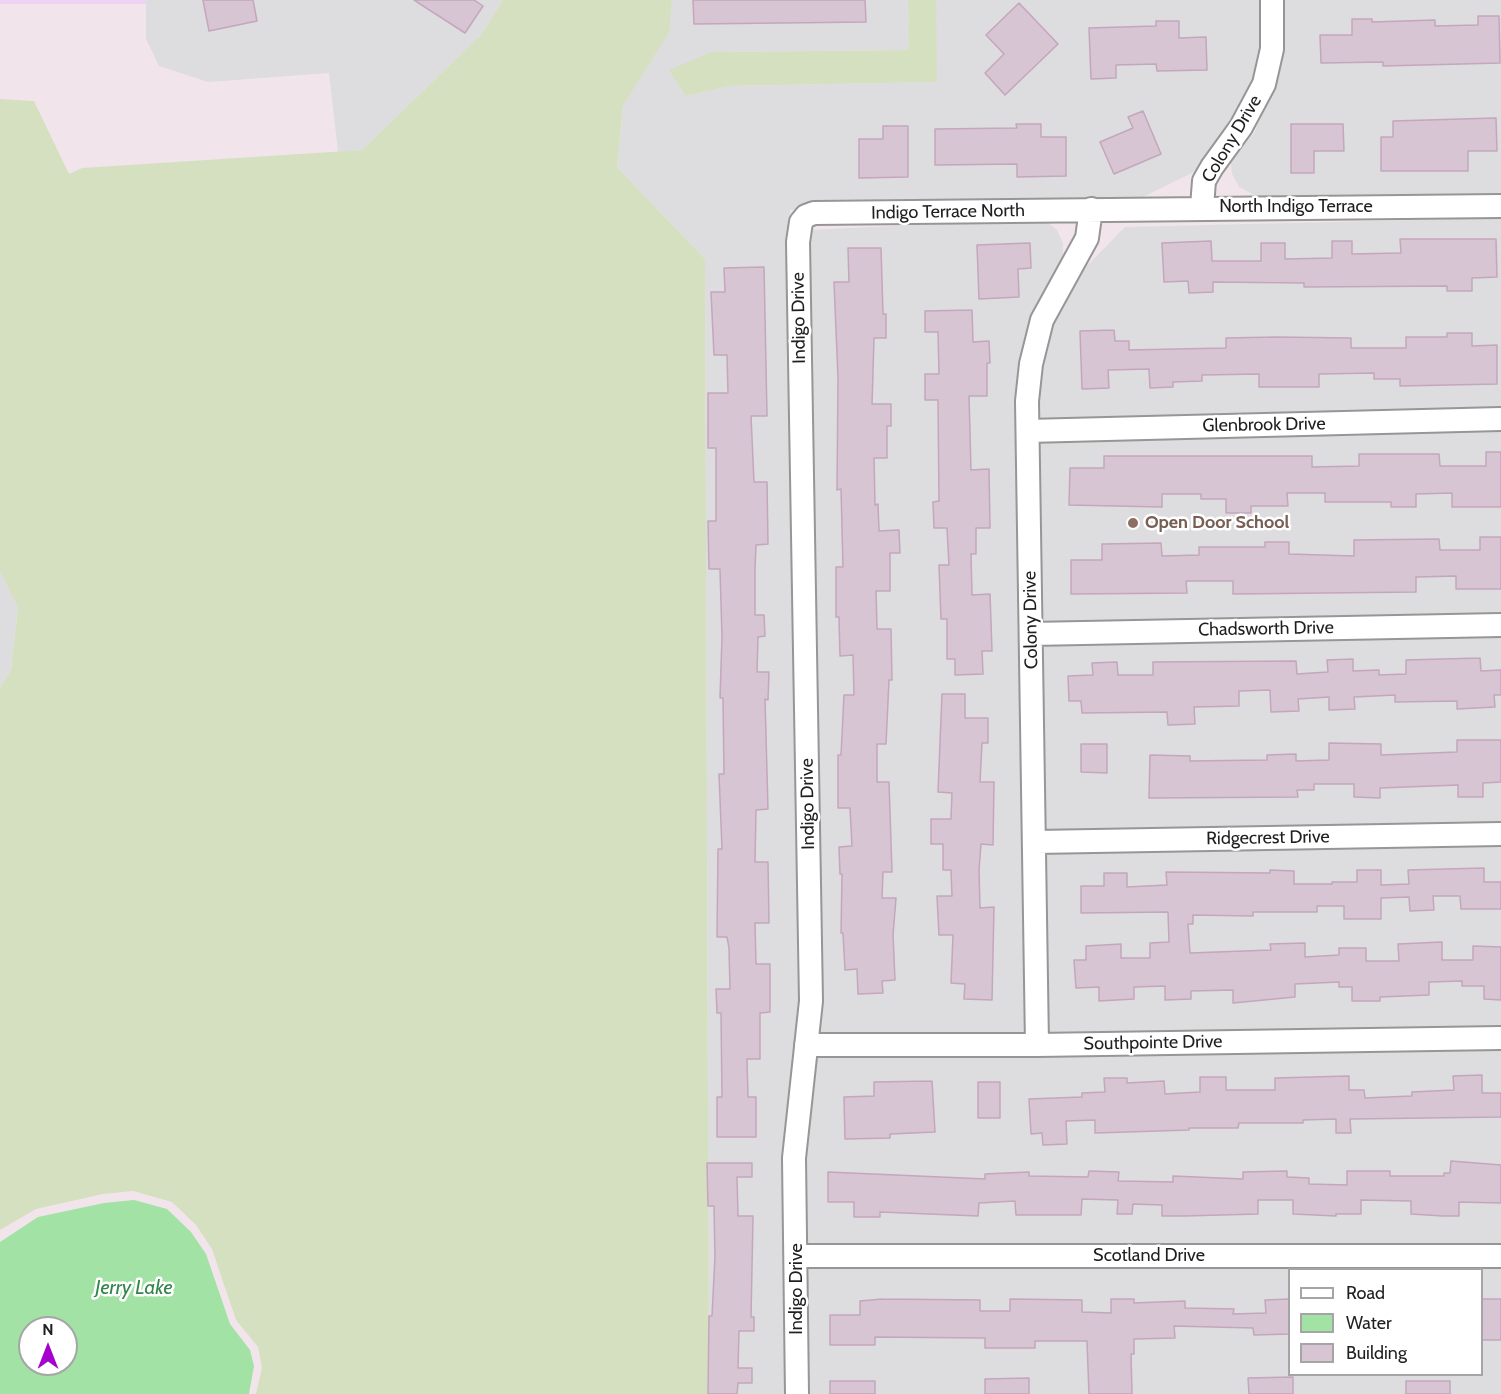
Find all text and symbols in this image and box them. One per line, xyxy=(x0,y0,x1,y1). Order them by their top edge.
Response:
street label: Colony Drive xyxy=(1197,91,1267,187)
street label: North Indigo Terrace xyxy=(1219,196,1373,218)
street label: Indigo Terrace North xyxy=(871,200,1025,224)
street label: Indigo Drive xyxy=(787,272,811,364)
street label: Glenbrook Drive xyxy=(1202,413,1326,437)
place label: Open Door School xyxy=(1145,512,1289,534)
marker: Open Door School xyxy=(1126,516,1140,530)
street label: Colony Drive xyxy=(1019,571,1043,669)
street label: Chadsworth Drive xyxy=(1198,617,1334,641)
street label: Indigo Drive xyxy=(796,758,820,850)
street label: Ridgecrest Drive xyxy=(1206,826,1330,850)
street label: Southpointe Drive xyxy=(1083,1031,1223,1055)
street label: Indigo Drive xyxy=(786,1243,808,1335)
street label: Scotland Drive xyxy=(1093,1245,1205,1267)
legend xyxy=(1288,1268,1483,1376)
water label: Jerry Lake xyxy=(95,1276,173,1300)
text: Road xyxy=(1346,1282,1385,1304)
text: Water xyxy=(1346,1312,1392,1334)
north arrow xyxy=(18,1316,78,1376)
text: N xyxy=(42,1320,54,1339)
text: Building xyxy=(1346,1342,1407,1364)

